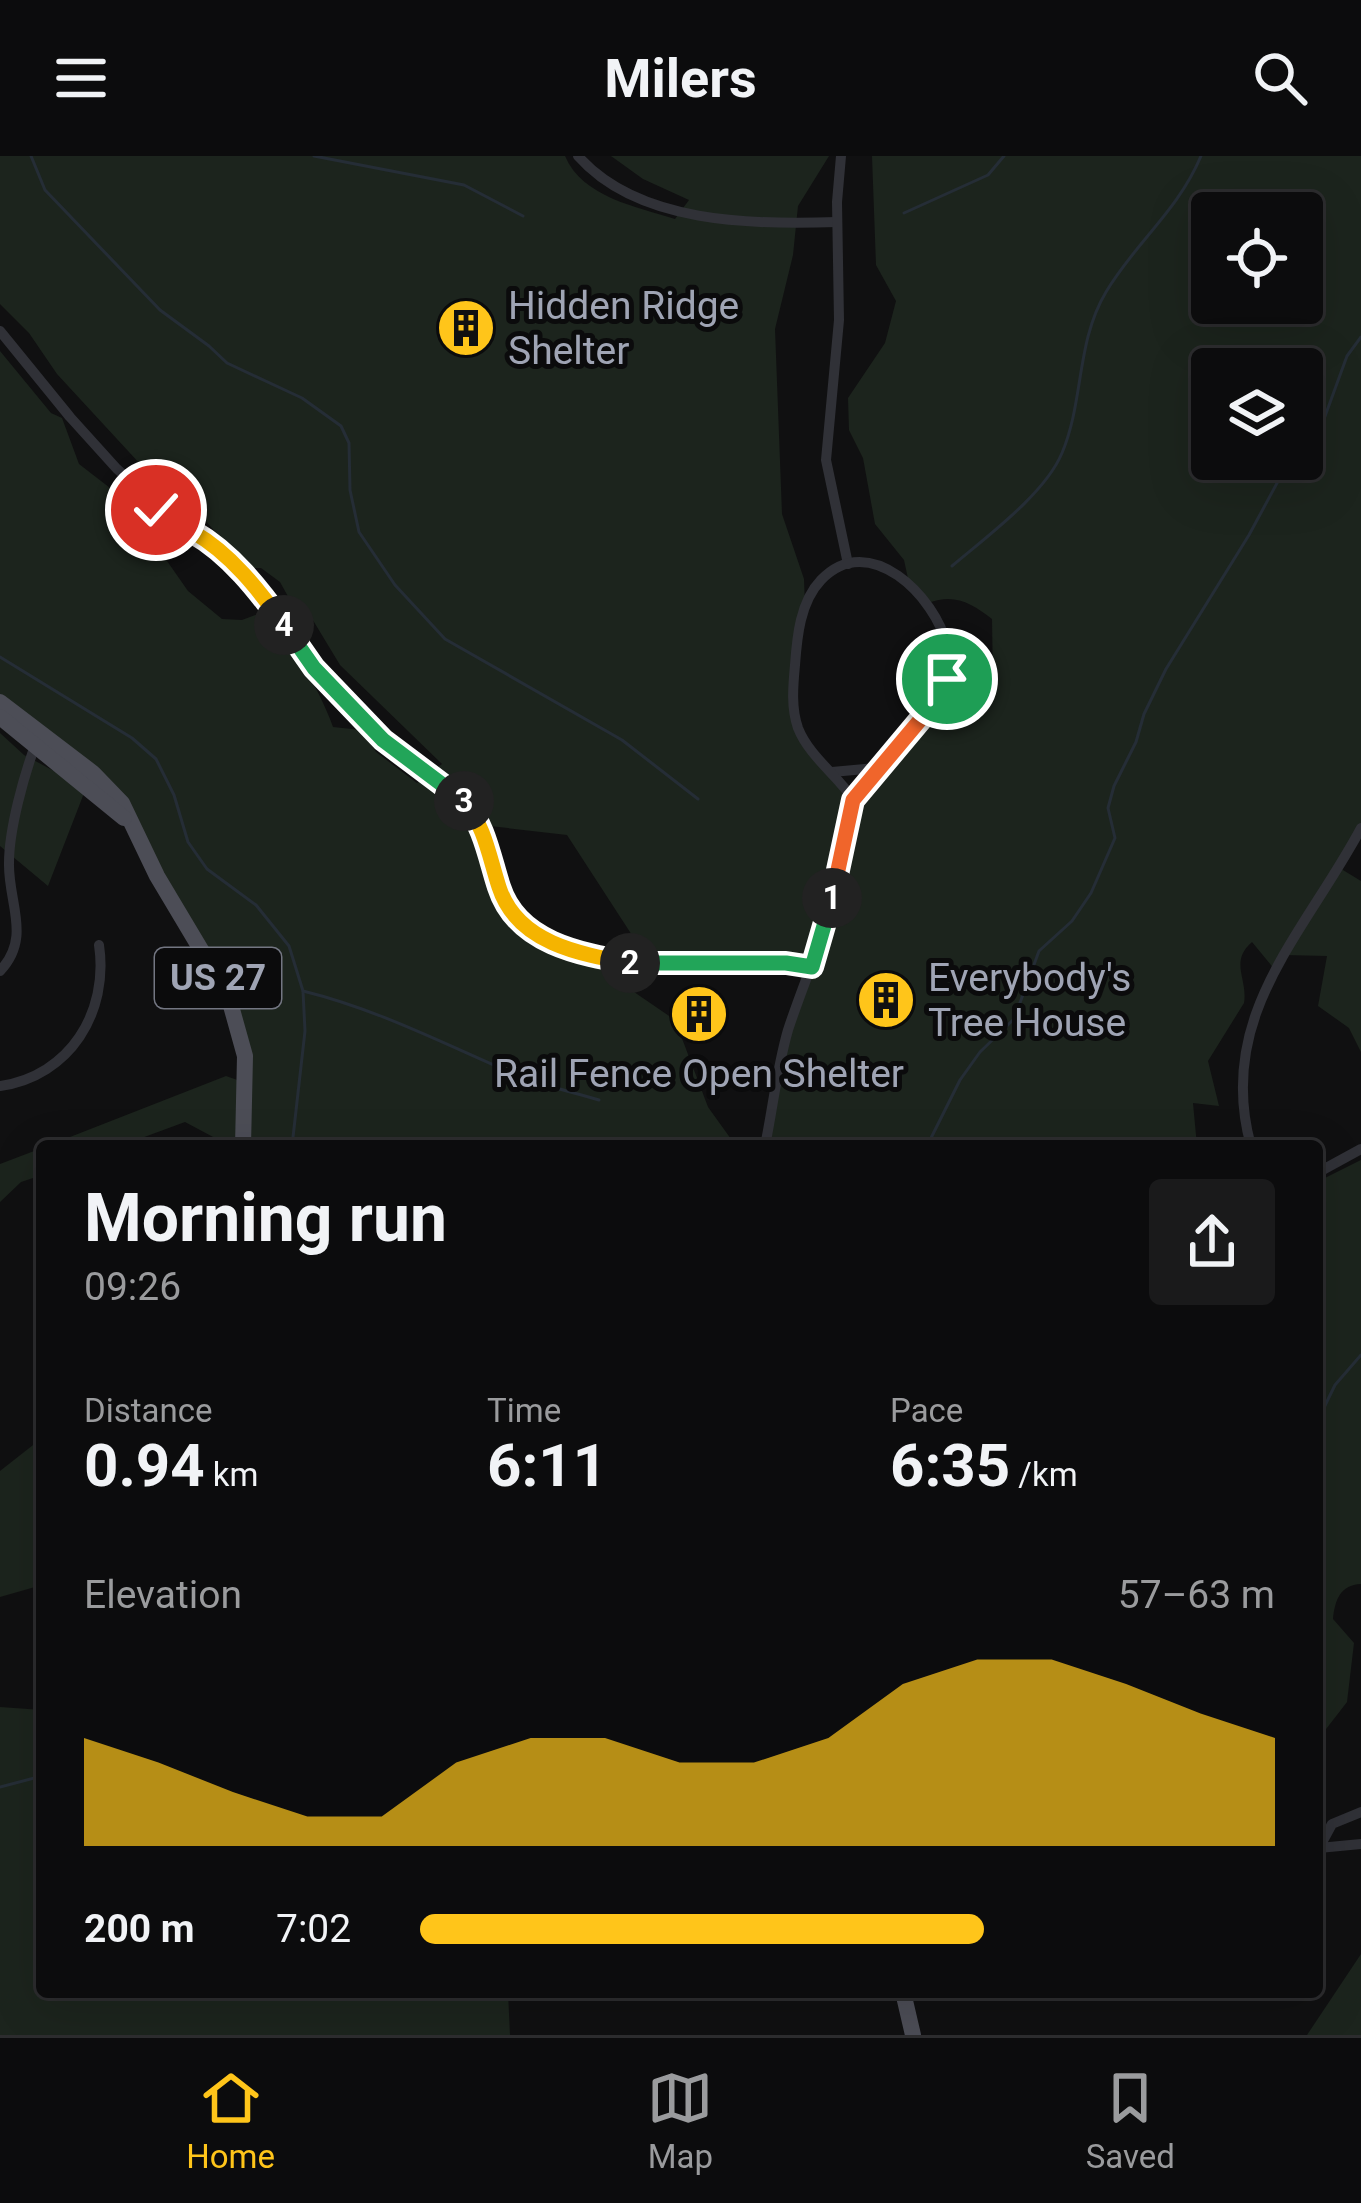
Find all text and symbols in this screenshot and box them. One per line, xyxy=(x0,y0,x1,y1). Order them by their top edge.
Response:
icon: menu xyxy=(48,45,114,111)
icon: search xyxy=(1247,45,1313,111)
text: Milers xyxy=(604,47,757,110)
map controls xyxy=(1191,192,1323,480)
button: locate xyxy=(1191,192,1323,324)
place label: Hidden Ridge Shelter xyxy=(508,283,739,374)
building icon: Hidden Ridge Shelter xyxy=(435,297,497,359)
button: layers xyxy=(1191,348,1323,480)
pin xyxy=(105,459,207,561)
icon: check xyxy=(123,477,189,543)
pin: 4 xyxy=(254,595,314,655)
text: 4 xyxy=(275,605,293,644)
pin xyxy=(896,628,998,730)
icon: arrive xyxy=(914,646,980,712)
pin: 3 xyxy=(434,771,494,831)
text: 3 xyxy=(455,781,473,820)
pin: 1 xyxy=(802,868,862,928)
text: 1 xyxy=(823,878,841,917)
pin: 2 xyxy=(600,933,660,993)
text: 2 xyxy=(621,943,639,982)
road number: US 27 xyxy=(155,948,281,1008)
place label: Everybody's Tree House xyxy=(928,955,1131,1046)
building icon: Everybody's Tree House xyxy=(855,969,917,1031)
building icon: Rail Fence Open Shelter xyxy=(668,983,730,1045)
place label: Rail Fence Open Shelter xyxy=(494,1051,904,1097)
button: share xyxy=(1149,1179,1275,1305)
text: Morning run xyxy=(84,1180,447,1257)
text: 09:26 xyxy=(84,1264,181,1310)
text: Distance xyxy=(84,1391,212,1430)
text: Time xyxy=(487,1391,561,1430)
text: Pace xyxy=(890,1391,963,1430)
text: 0.94 xyxy=(84,1430,205,1501)
text: 6:11 xyxy=(487,1430,607,1501)
text: 6:35 xyxy=(890,1430,1010,1501)
text: km xyxy=(205,1455,259,1494)
text: /km xyxy=(1010,1455,1078,1494)
text: Elevation xyxy=(84,1572,242,1618)
text: 57–63 m xyxy=(1118,1572,1275,1618)
text: 200 m xyxy=(84,1906,195,1952)
text: 7:02 xyxy=(276,1906,351,1952)
tab: Home xyxy=(186,2065,275,2176)
tab: Map xyxy=(647,2065,713,2176)
tab: Saved xyxy=(1086,2065,1175,2176)

